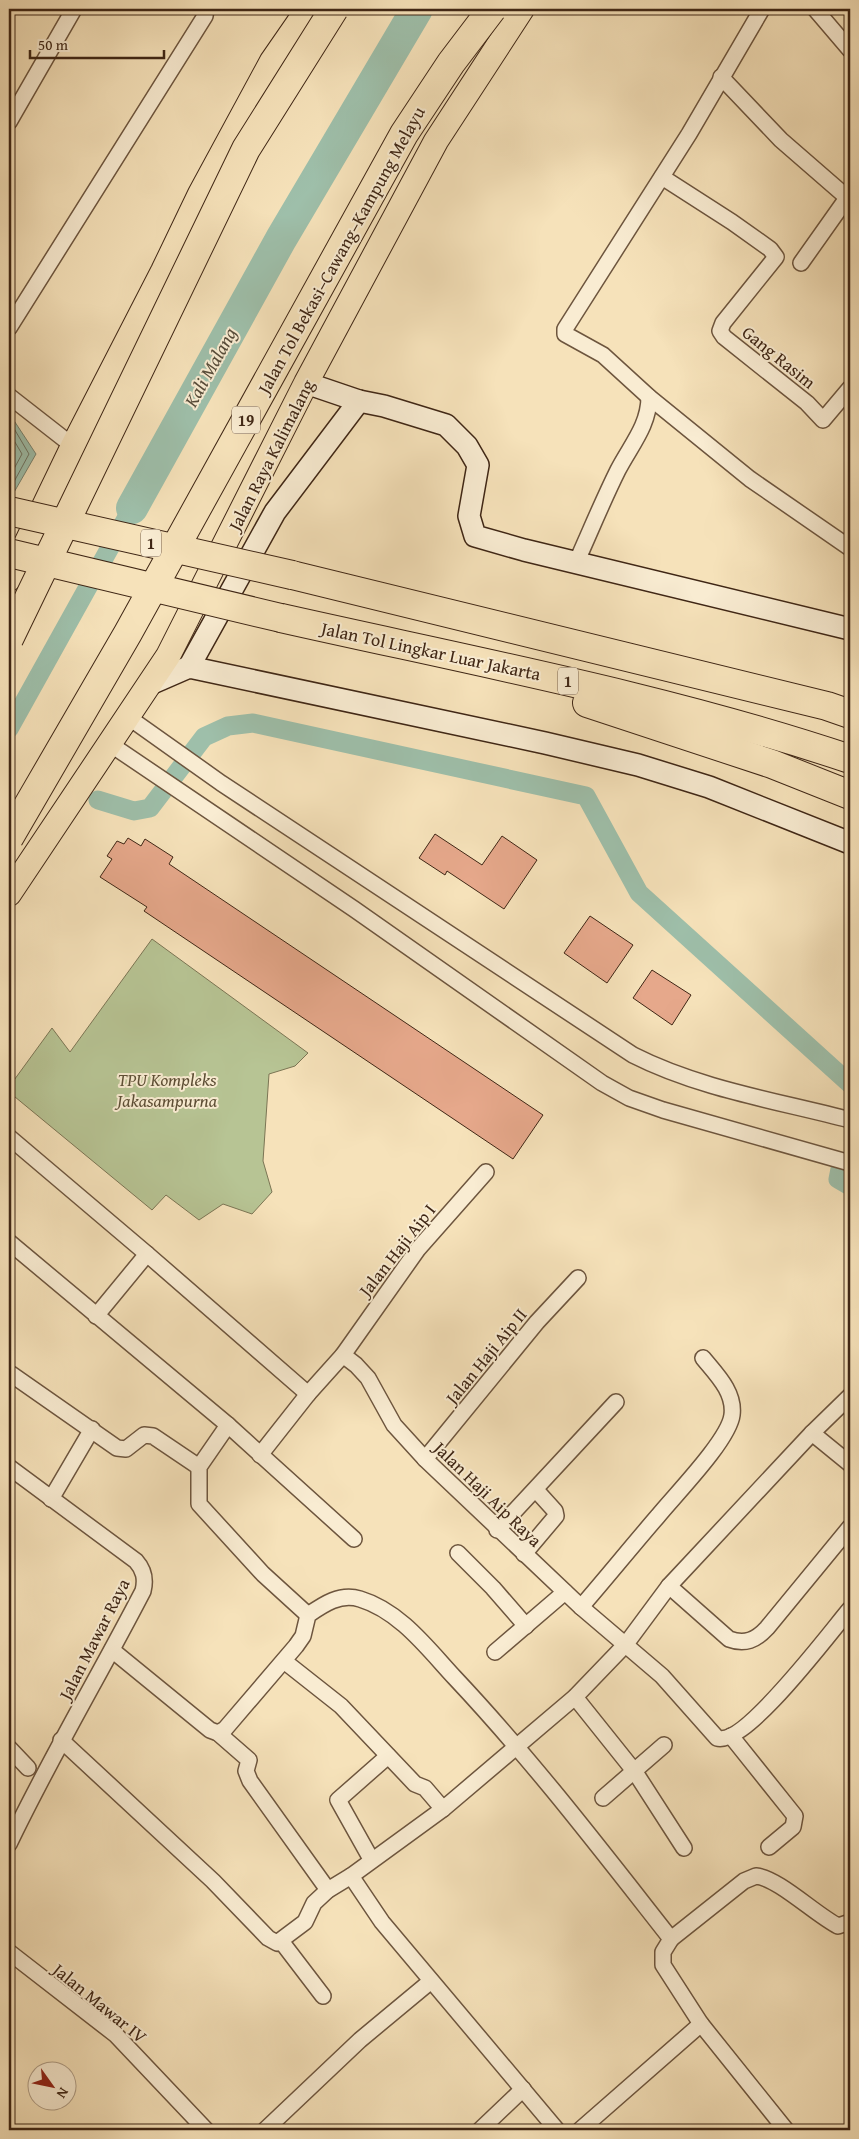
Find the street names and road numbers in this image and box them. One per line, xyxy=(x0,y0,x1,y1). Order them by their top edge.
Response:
street label: Jalan Tol Bekasi–Cawang–Kampung Melayu xyxy=(249,101,432,400)
street label: Gang Rasim xyxy=(736,319,822,395)
street label: Jalan Raya Kalimalang xyxy=(220,374,321,537)
road number: 19 xyxy=(232,406,260,434)
road number: 1 xyxy=(141,530,161,556)
street label: Jalan Tol Lingkar Luar Jakarta xyxy=(317,614,544,688)
road number: 1 xyxy=(558,668,578,694)
street label: Jalan Haji Aip I xyxy=(351,1198,442,1304)
street label: Jalan Haji Aip II xyxy=(437,1302,533,1411)
street label: Jalan Haji Aip Raya xyxy=(426,1434,549,1553)
street label: Jalan Mawar Raya xyxy=(51,1573,137,1706)
street label: Jalan Mawar IV xyxy=(45,1955,153,2050)

